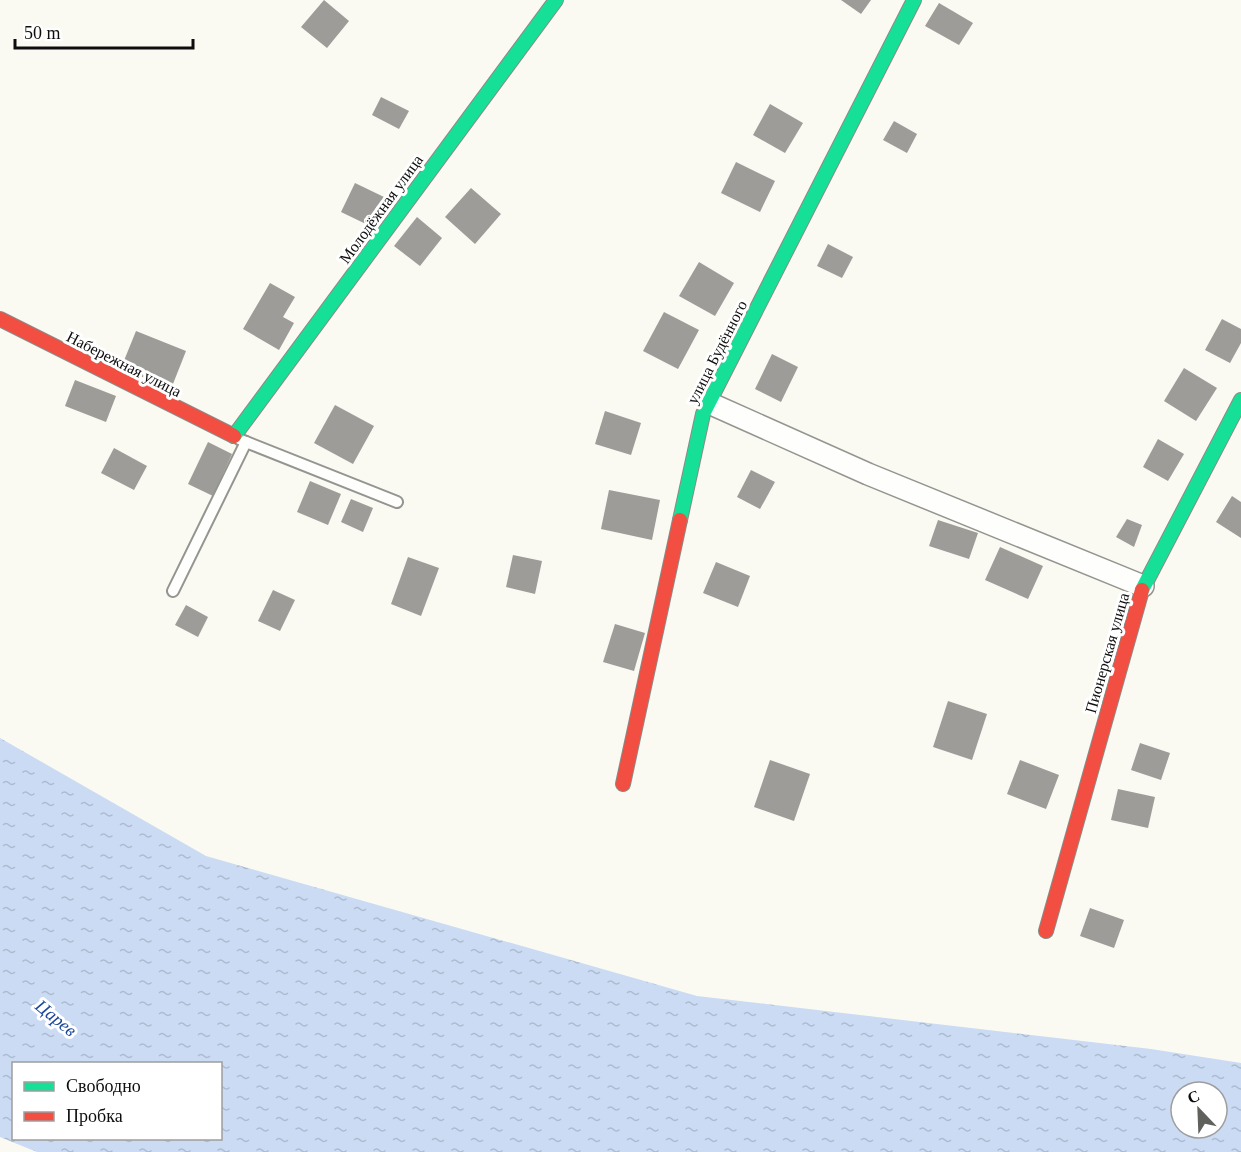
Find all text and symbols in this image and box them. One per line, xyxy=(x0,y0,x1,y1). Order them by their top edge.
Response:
scale bar xyxy=(15,12,194,50)
text: 50 m xyxy=(24,23,61,43)
street label: Молодёжная улица xyxy=(336,151,427,267)
street label: улица Будённого xyxy=(684,297,751,407)
street label: Набережная улица xyxy=(63,328,184,401)
street label: Пионерская улица xyxy=(1082,591,1133,715)
water label: Царев xyxy=(31,995,81,1041)
legend xyxy=(12,1062,222,1140)
text: Свободно xyxy=(66,1076,141,1096)
north arrow xyxy=(1169,1080,1229,1140)
text: С xyxy=(1185,1087,1202,1107)
text: Пробка xyxy=(66,1106,123,1126)

